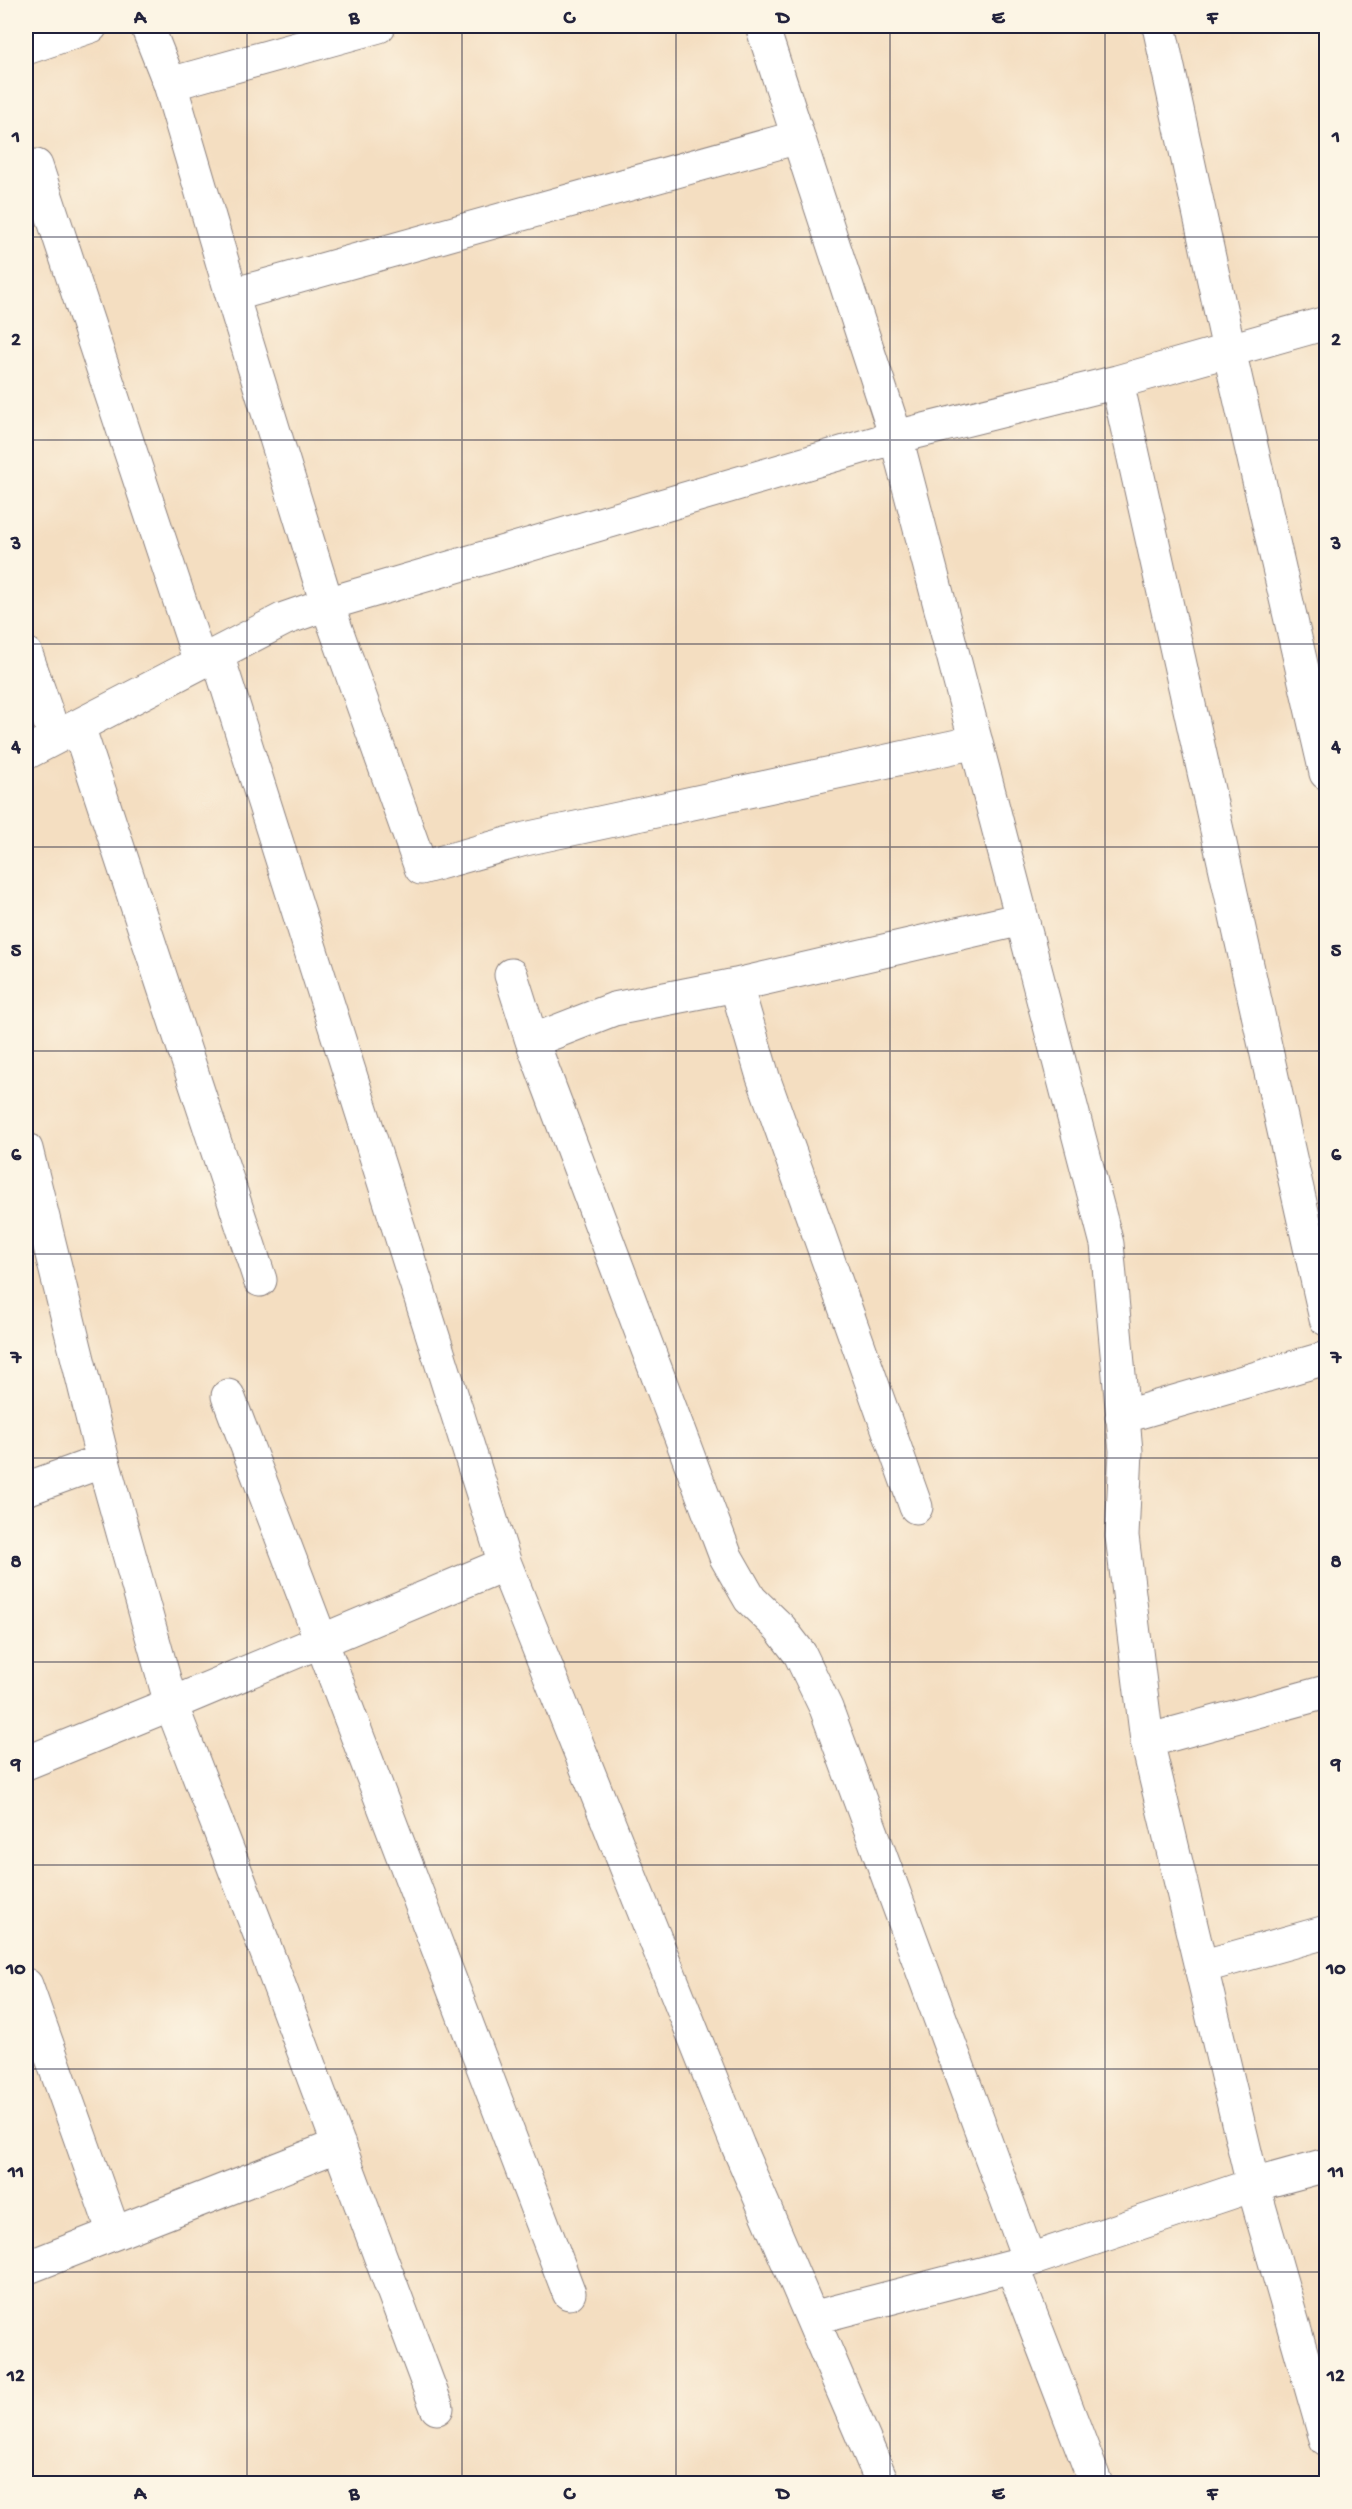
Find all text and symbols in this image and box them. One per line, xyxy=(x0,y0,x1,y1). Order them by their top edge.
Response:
text: A xyxy=(133,8,148,31)
text: B xyxy=(348,8,360,31)
text: C xyxy=(563,8,577,31)
text: D xyxy=(774,8,790,31)
text: E xyxy=(992,8,1006,31)
text: F xyxy=(1206,8,1219,31)
text: 1 xyxy=(11,127,20,150)
text: 1 xyxy=(1331,127,1340,150)
text: 2 xyxy=(11,330,21,353)
text: 2 xyxy=(1331,330,1341,353)
text: 3 xyxy=(10,534,21,557)
text: 3 xyxy=(1330,534,1341,557)
text: 4 xyxy=(10,737,21,760)
text: 4 xyxy=(1330,737,1341,760)
text: 5 xyxy=(11,941,22,964)
text: 5 xyxy=(1331,941,1342,964)
text: 6 xyxy=(11,1145,22,1168)
text: 6 xyxy=(1331,1145,1342,1168)
text: 7 xyxy=(10,1348,23,1371)
text: 7 xyxy=(1330,1348,1343,1371)
text: 8 xyxy=(11,1552,22,1575)
text: 8 xyxy=(1331,1552,1342,1575)
text: 9 xyxy=(10,1755,21,1778)
text: 9 xyxy=(1330,1755,1341,1778)
text: 10 xyxy=(5,1959,26,1982)
text: 10 xyxy=(1325,1959,1346,1982)
text: 11 xyxy=(7,2162,24,2185)
text: 11 xyxy=(1327,2162,1344,2185)
text: 12 xyxy=(6,2366,25,2389)
text: 12 xyxy=(1326,2366,1345,2389)
text: A xyxy=(133,2484,148,2507)
text: B xyxy=(348,2484,360,2507)
text: C xyxy=(563,2484,577,2507)
text: D xyxy=(774,2484,790,2507)
text: E xyxy=(992,2484,1006,2507)
text: F xyxy=(1206,2484,1219,2507)

